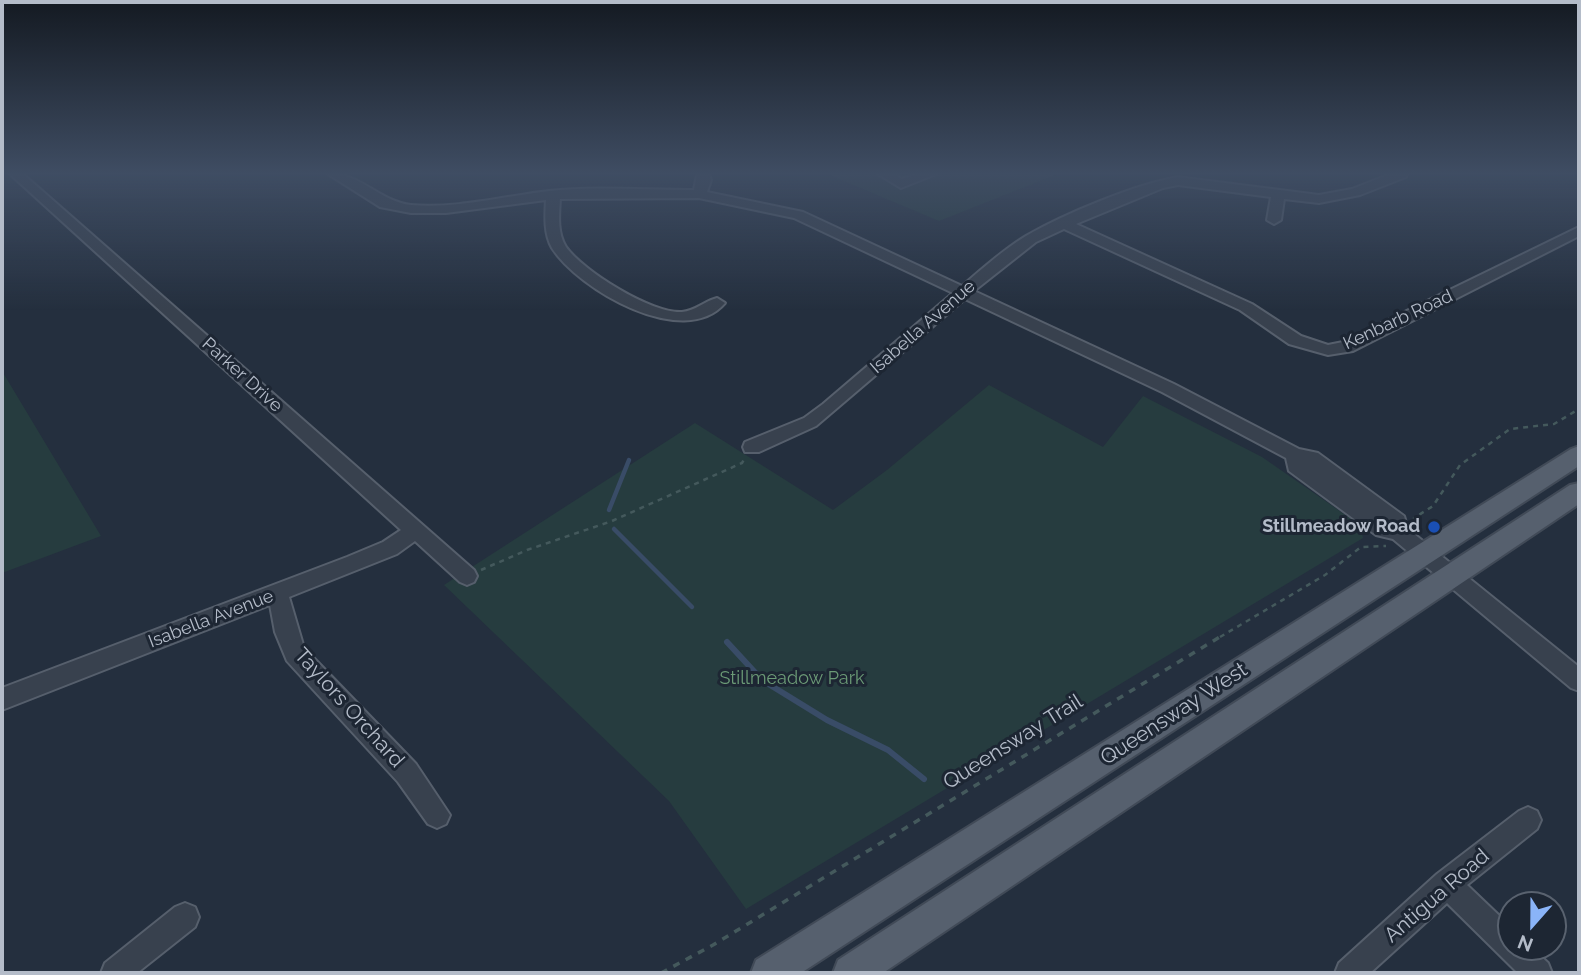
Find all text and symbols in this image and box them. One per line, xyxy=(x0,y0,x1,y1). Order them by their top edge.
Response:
street label: Isabella Avenue xyxy=(866,276,980,378)
street label: Kenbarb Road xyxy=(1340,285,1456,355)
street label: Parker Drive xyxy=(197,333,287,417)
place label: Stillmeadow Road xyxy=(1262,516,1420,538)
marker: Stillmeadow Road xyxy=(1426,519,1442,535)
street label: Isabella Avenue xyxy=(146,585,276,653)
street label: Taylors Orchard xyxy=(289,643,409,773)
street label: Queensway West xyxy=(1096,657,1252,771)
park label: Stillmeadow Park xyxy=(720,668,864,690)
street label: Queensway Trail xyxy=(939,689,1087,795)
street label: Antigua Road xyxy=(1379,844,1495,948)
north arrow xyxy=(1497,891,1567,961)
text: N xyxy=(1514,931,1536,957)

